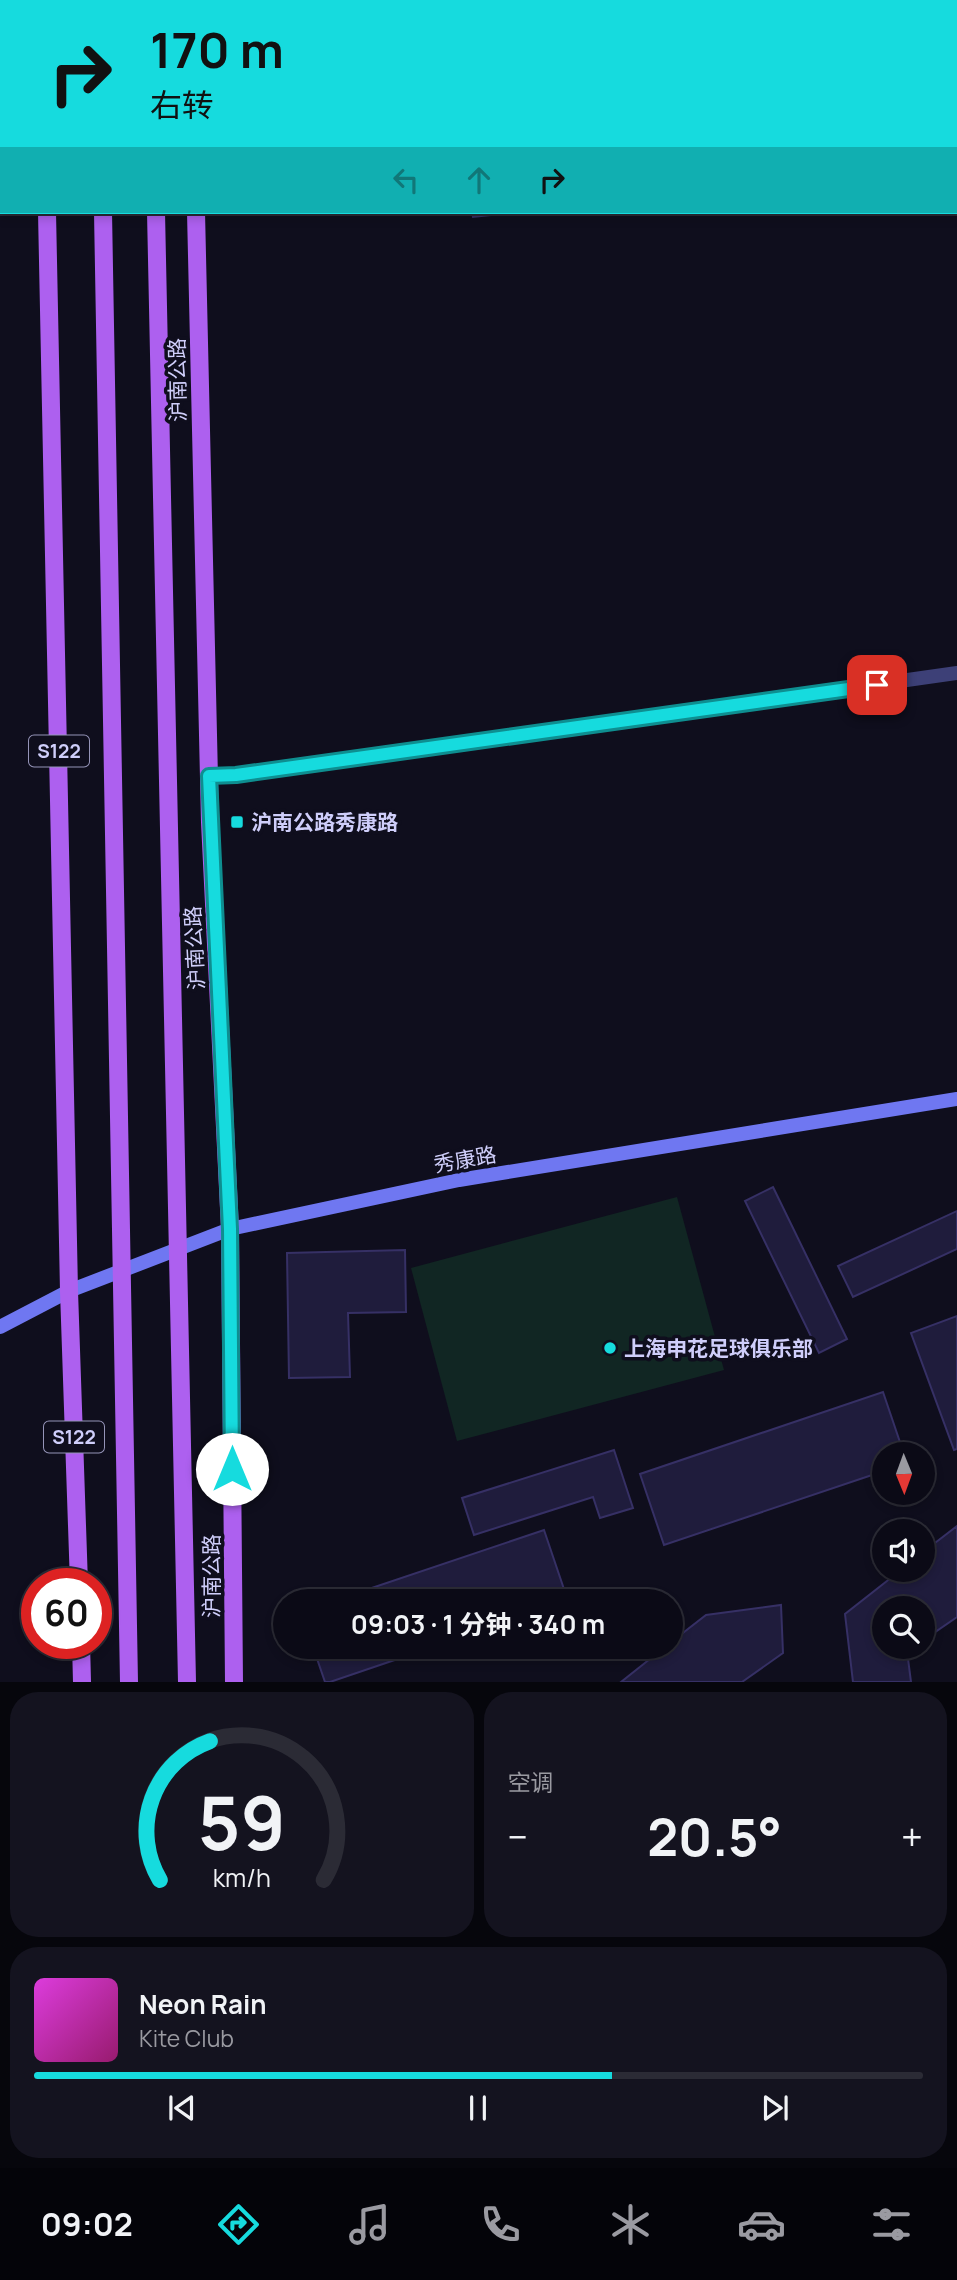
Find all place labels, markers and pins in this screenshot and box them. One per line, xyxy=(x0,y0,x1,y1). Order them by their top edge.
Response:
pin xyxy=(847,655,907,715)
place label: 沪南公路秀康路 xyxy=(251,808,398,836)
marker: 沪南公路秀康路 xyxy=(229,814,245,830)
place label: 上海申花足球俱乐部 xyxy=(624,1334,813,1362)
marker: 上海申花足球俱乐部 xyxy=(602,1340,618,1356)

